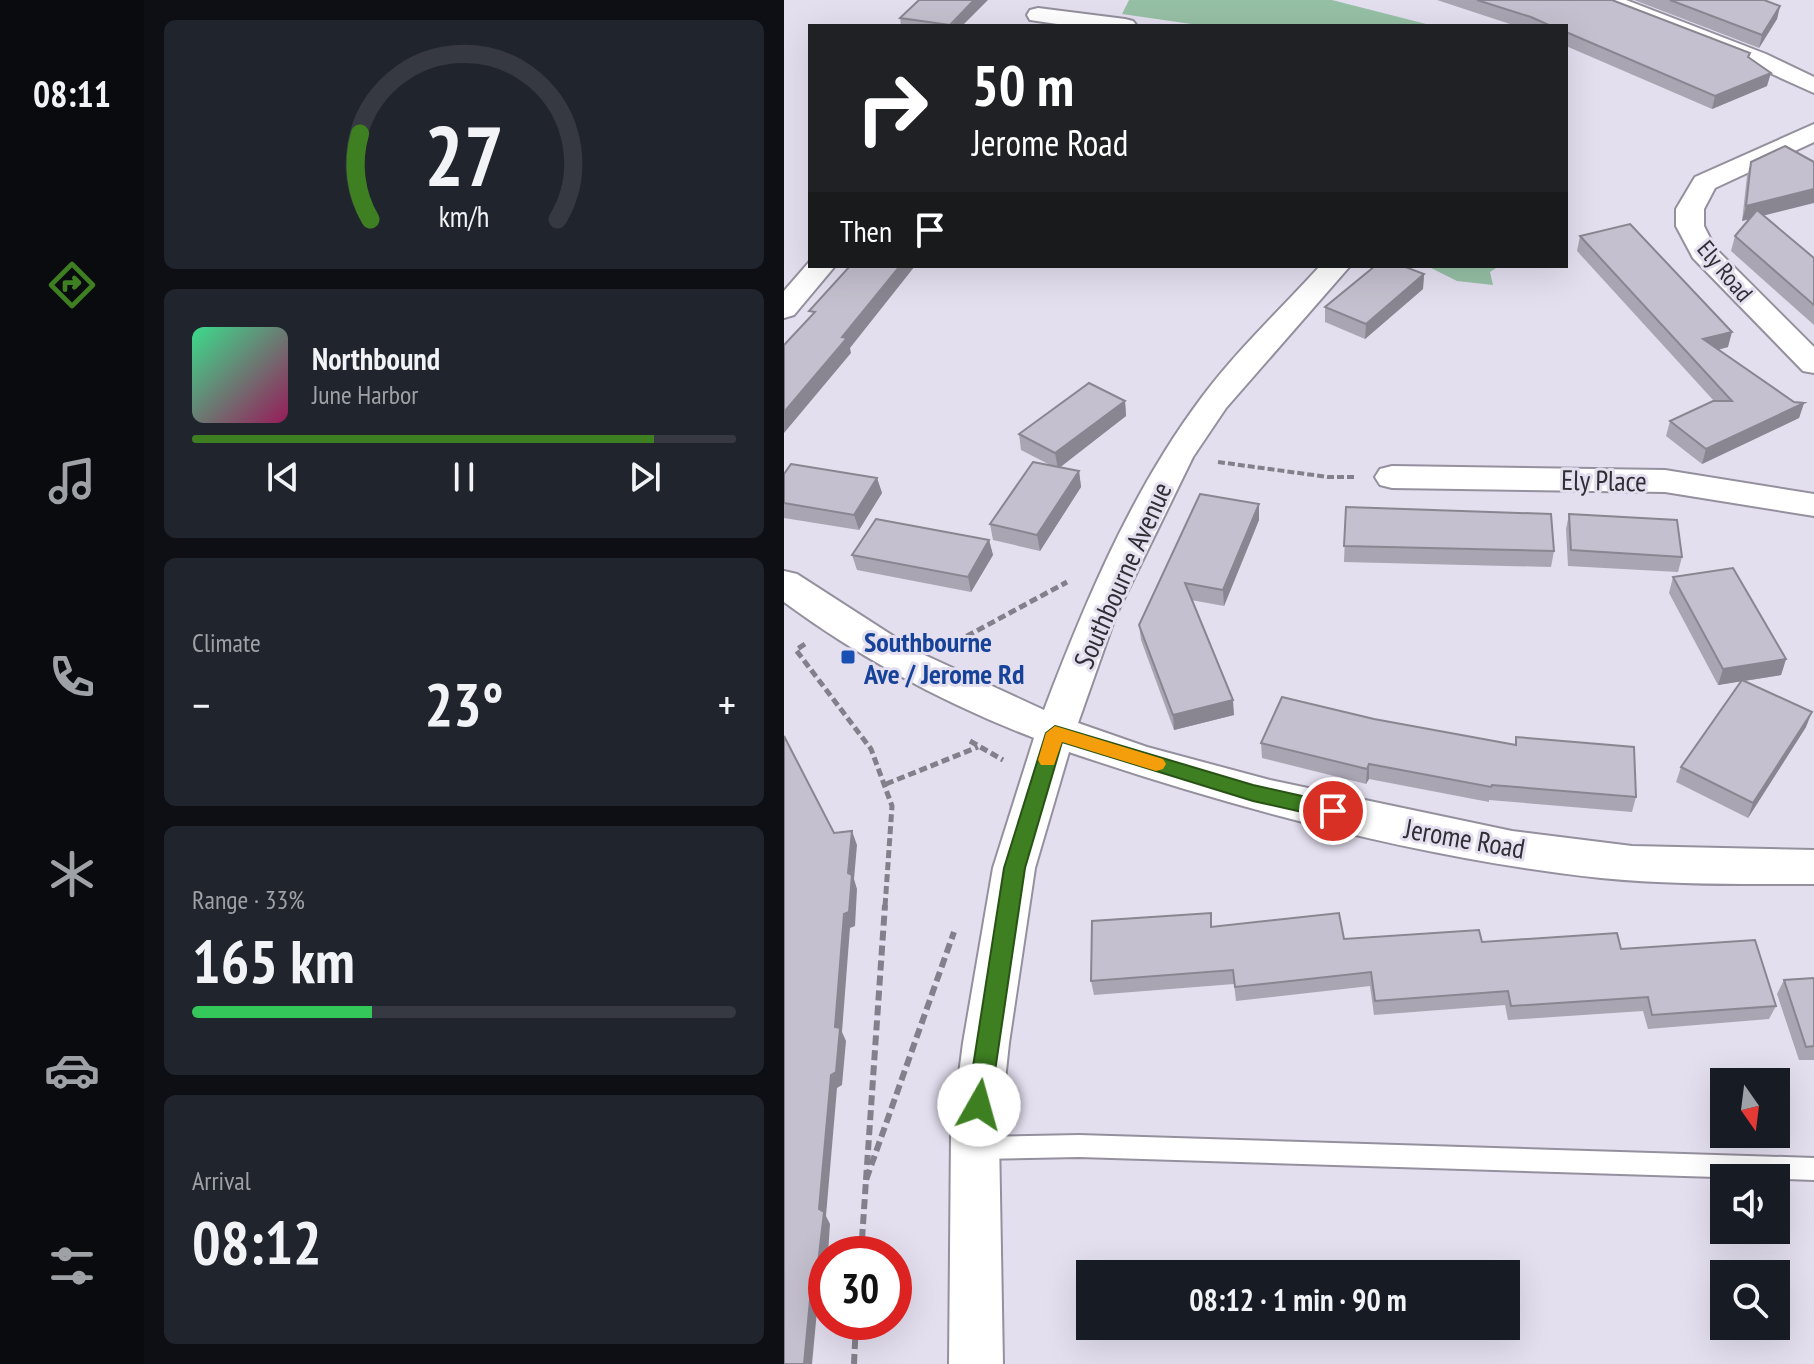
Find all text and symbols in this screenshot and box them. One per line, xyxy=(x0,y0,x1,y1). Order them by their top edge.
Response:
text: 50 m xyxy=(972,49,1074,121)
icon: right xyxy=(840,56,944,160)
text: 08:11 xyxy=(33,70,111,117)
text: 27 xyxy=(424,101,504,209)
text: Jerome Road xyxy=(972,119,1128,166)
text: km/h xyxy=(439,199,489,236)
icon: arrive xyxy=(908,208,952,252)
text: Then xyxy=(840,211,892,250)
street label: Ely Road xyxy=(1691,234,1759,308)
icon: directions xyxy=(44,257,100,313)
text: Northbound xyxy=(312,339,440,378)
text: June Harbor xyxy=(312,378,418,411)
icon: music xyxy=(44,453,100,509)
icon: previous xyxy=(261,455,305,499)
icon: pause xyxy=(442,455,486,499)
icon: next xyxy=(623,455,667,499)
street label: Ely Place xyxy=(1561,461,1647,499)
street label: Southbourne Avenue xyxy=(1064,476,1180,674)
place label: Southbourne Ave / Jerome Rd xyxy=(863,623,1025,692)
text: Climate xyxy=(192,626,261,659)
marker: Southbourne Ave / Jerome Rd xyxy=(839,648,857,666)
icon: phone xyxy=(44,649,100,705)
text: 23° xyxy=(424,665,504,743)
text: − xyxy=(192,676,210,733)
text: + xyxy=(718,676,736,733)
pin xyxy=(1299,777,1367,845)
icon: arrive xyxy=(1311,789,1355,833)
street label: Jerome Road xyxy=(1401,809,1528,867)
icon: climate xyxy=(44,846,100,902)
text: Range · 33% xyxy=(192,883,305,916)
text: 165 km xyxy=(192,922,355,1000)
icon: car xyxy=(44,1042,100,1098)
position arrow xyxy=(937,1063,1021,1147)
north arrow xyxy=(1710,1068,1790,1148)
map controls xyxy=(1710,1068,1790,1340)
text: Arrival xyxy=(192,1164,251,1197)
button: sound xyxy=(1710,1164,1790,1244)
text: 08:12 xyxy=(192,1203,322,1281)
speed limit sign: 30 xyxy=(808,1236,912,1340)
icon: filters xyxy=(44,1238,100,1294)
button: search xyxy=(1710,1260,1790,1340)
text: 08:12 · 1 min · 90 m xyxy=(1189,1280,1407,1319)

